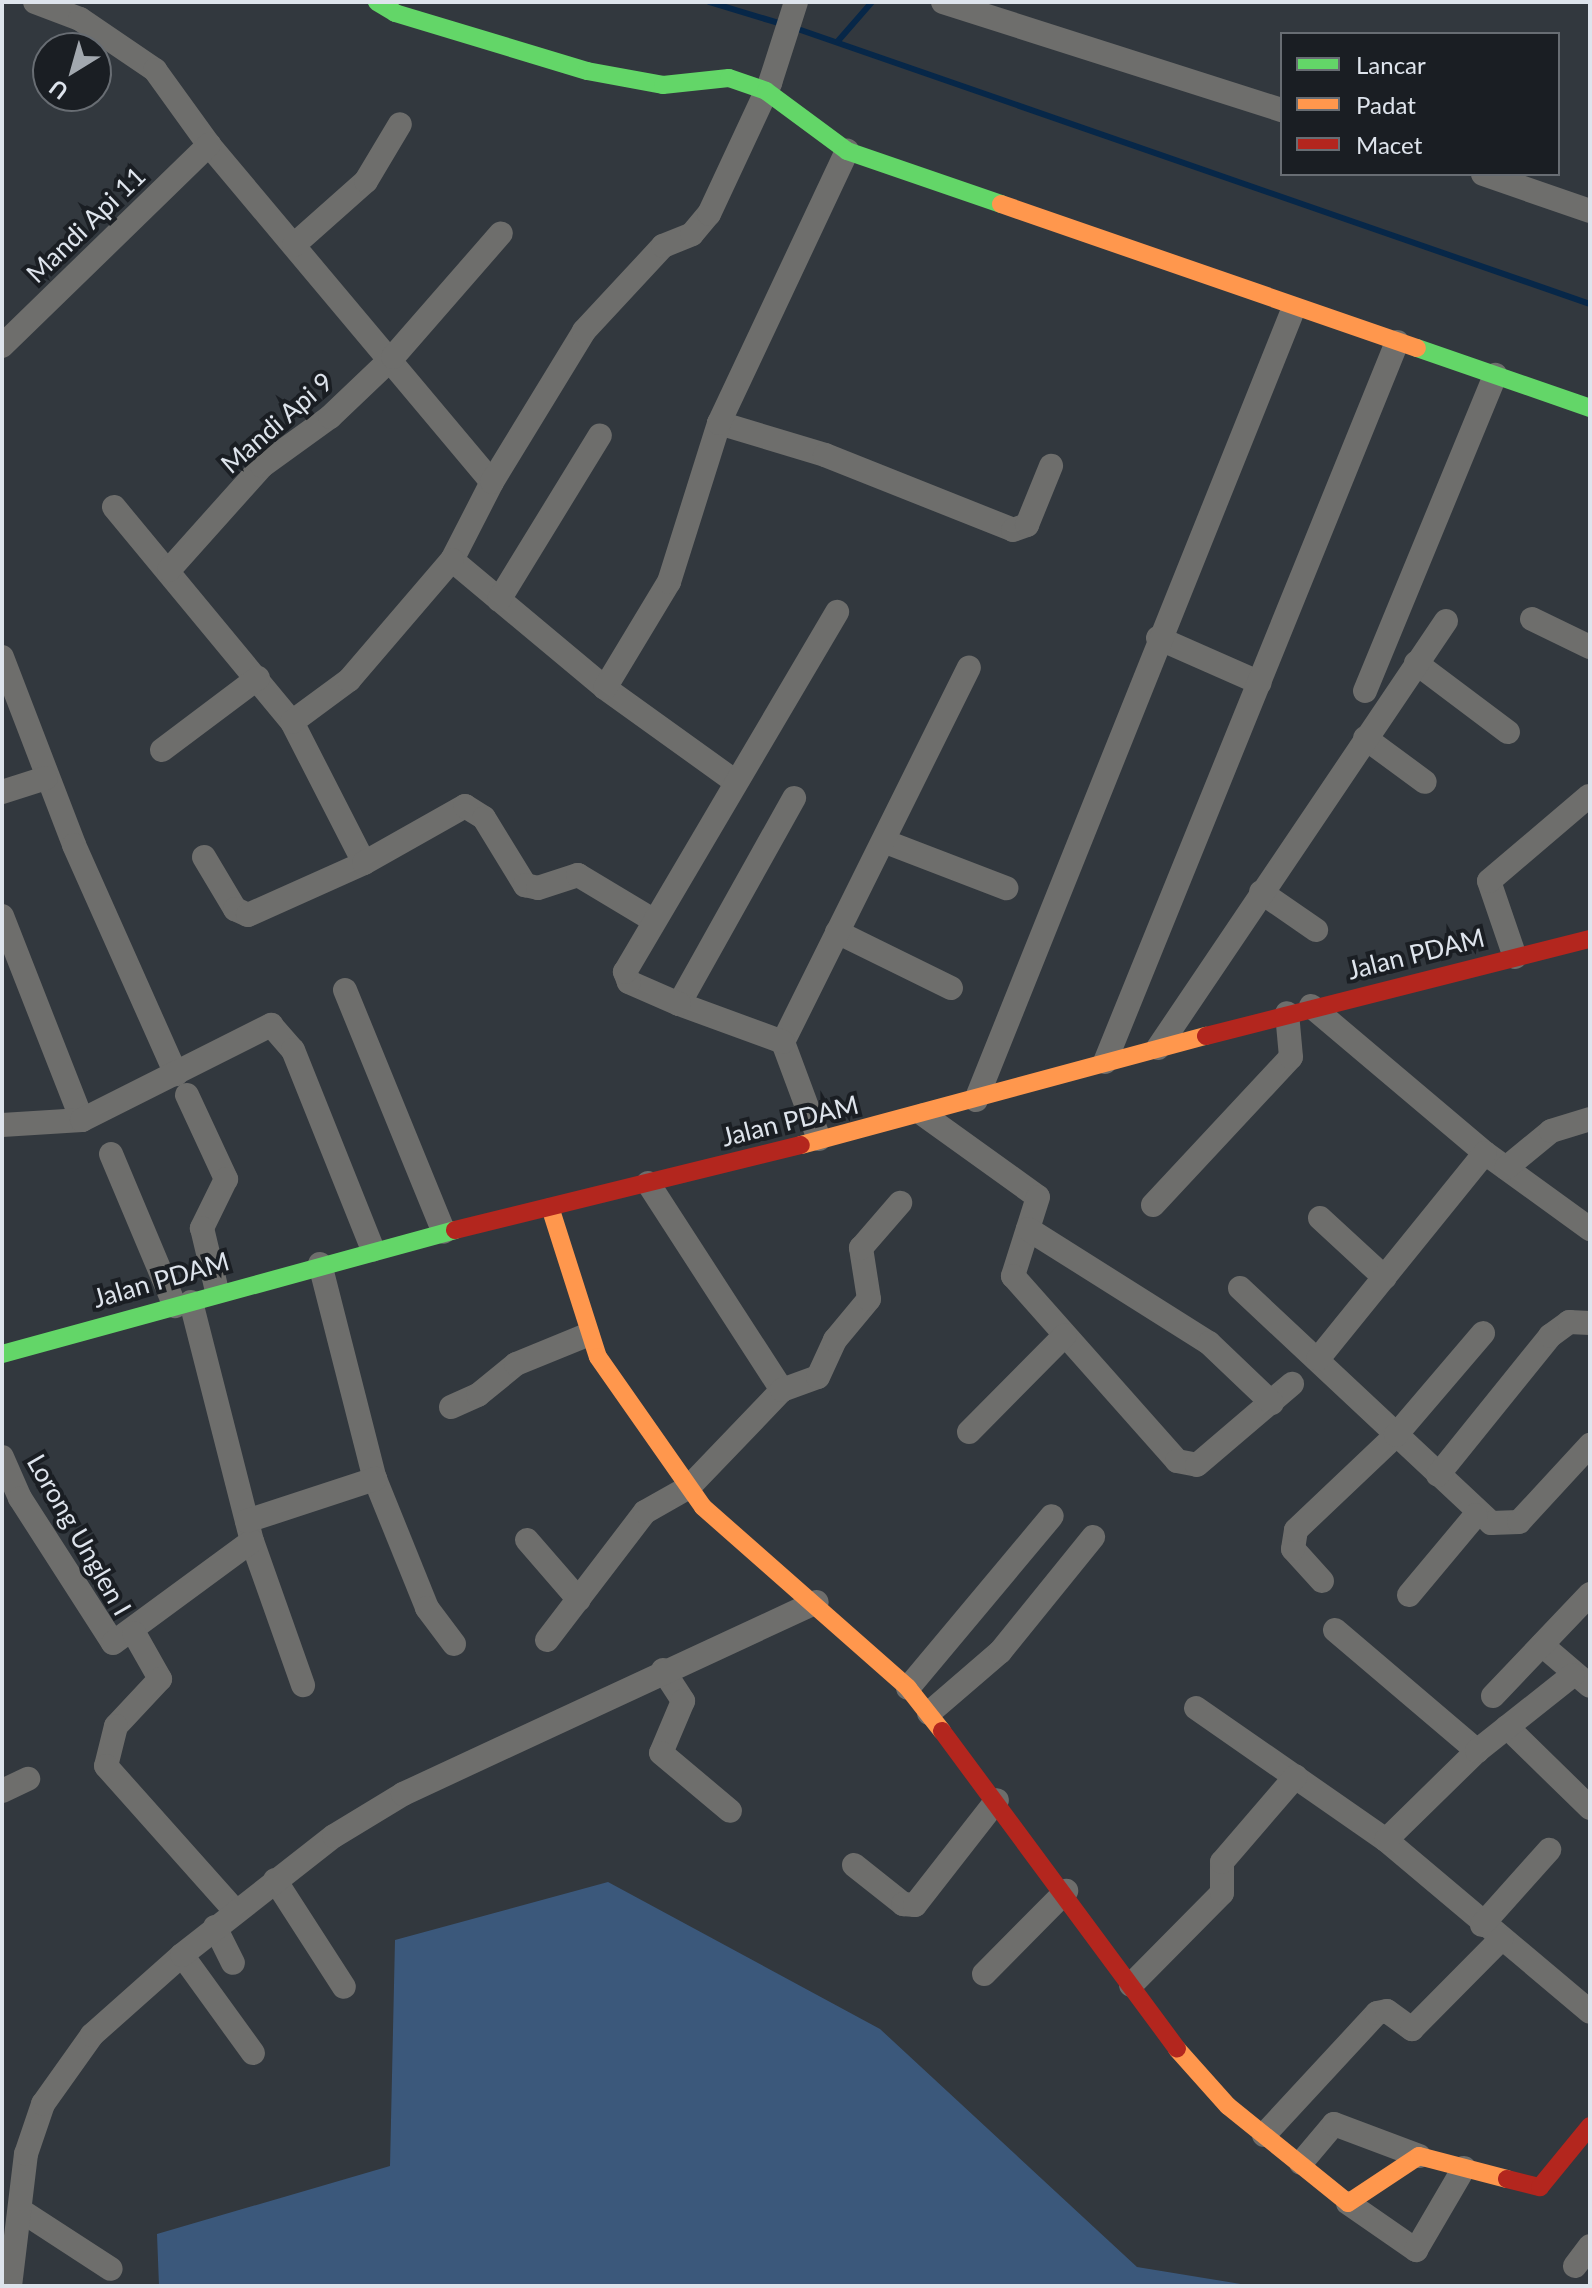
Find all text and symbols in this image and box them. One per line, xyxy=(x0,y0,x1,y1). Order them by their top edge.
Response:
north arrow xyxy=(32,32,112,112)
legend xyxy=(1280,32,1560,176)
text: Lancar xyxy=(1356,50,1426,79)
text: U xyxy=(44,74,73,106)
text: Padat xyxy=(1356,90,1416,119)
text: Macet xyxy=(1356,130,1422,159)
street label: Mandi Api 11 xyxy=(20,160,152,290)
street label: Mandi Api 9 xyxy=(214,366,340,480)
street label: Jalan PDAM xyxy=(1344,922,1488,986)
street label: Jalan PDAM xyxy=(718,1089,862,1153)
street label: Jalan PDAM xyxy=(89,1246,233,1314)
street label: Lorong Unglen I xyxy=(20,1449,138,1621)

